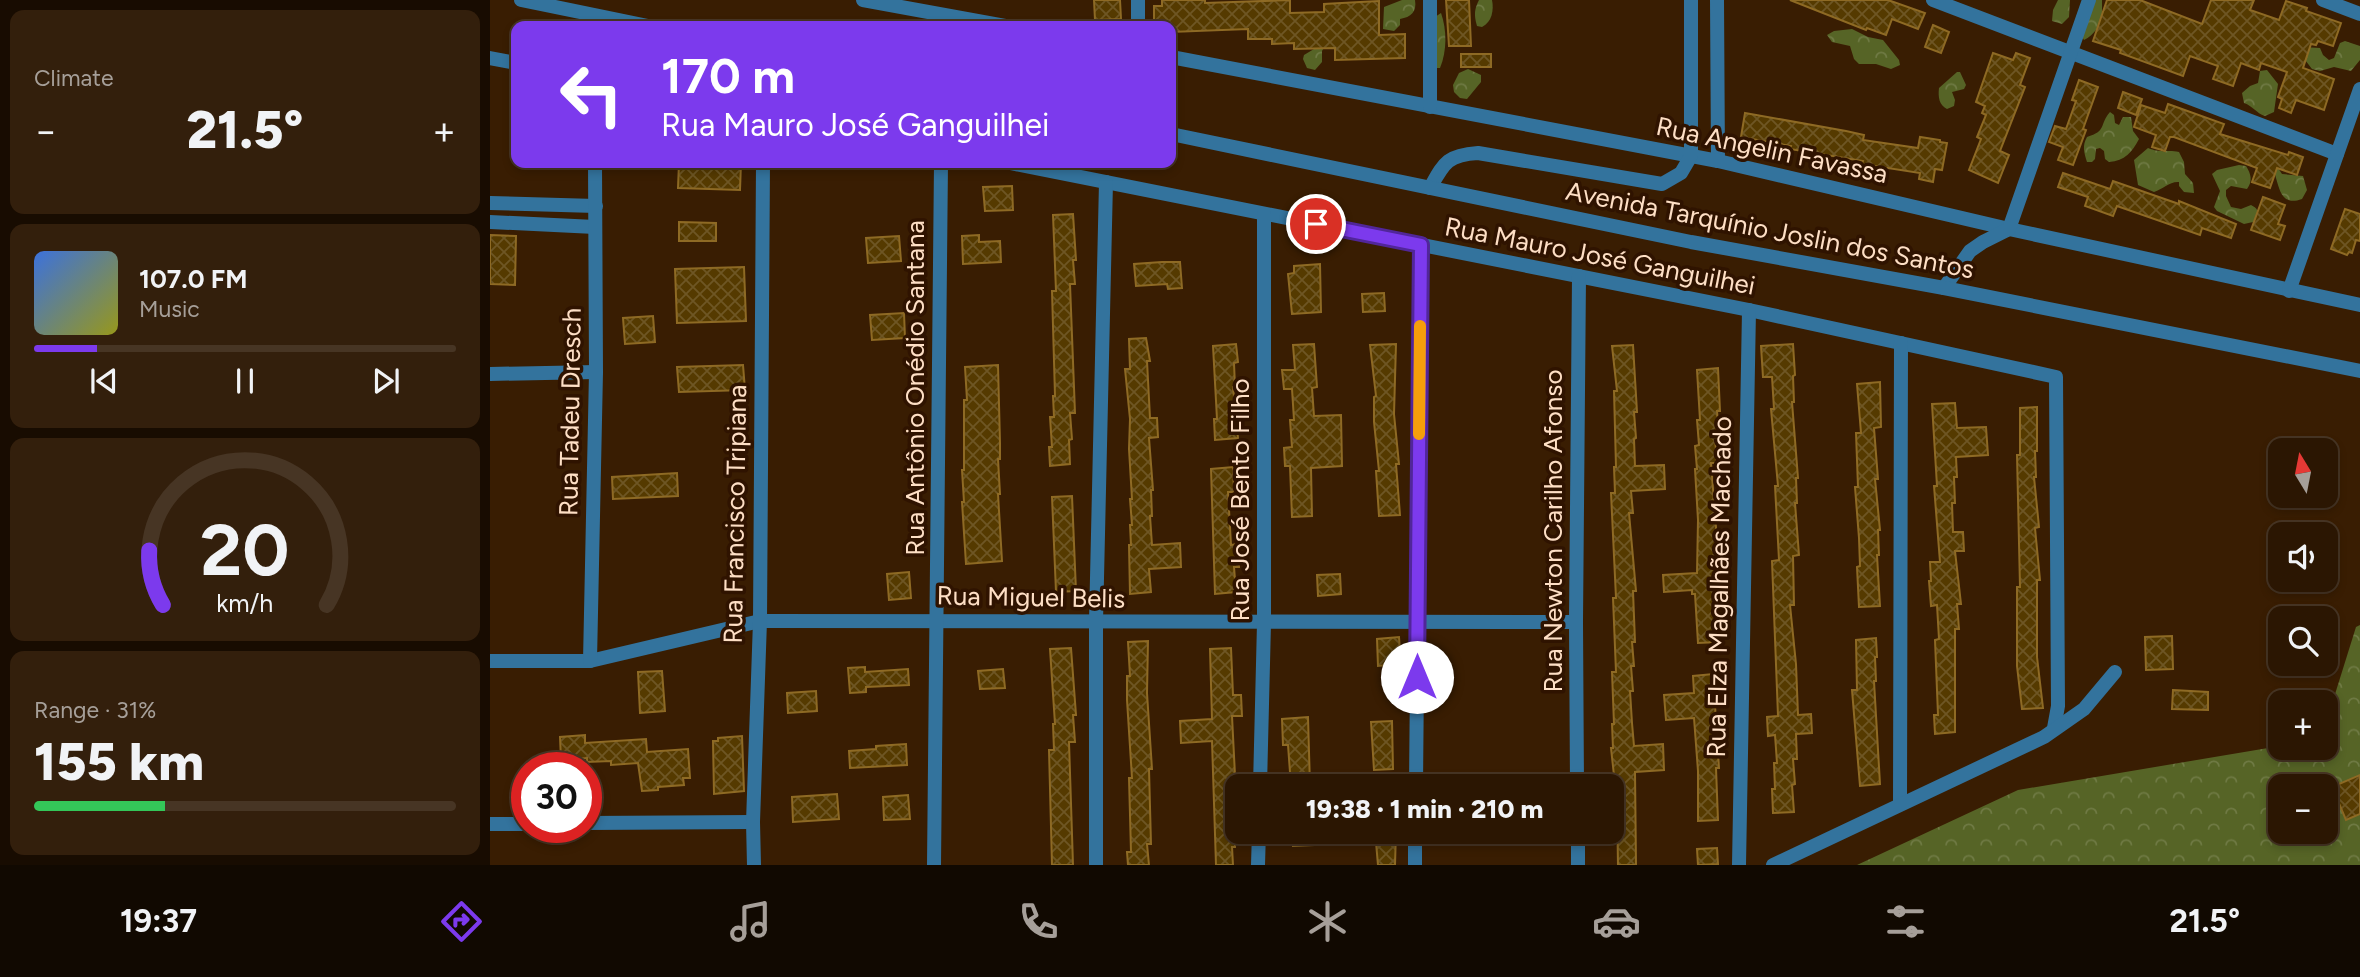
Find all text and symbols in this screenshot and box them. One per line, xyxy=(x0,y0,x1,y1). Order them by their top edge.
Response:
text: 170 m xyxy=(661,46,795,105)
icon: left xyxy=(546,49,637,140)
text: Climate xyxy=(34,64,113,92)
text: 21.5° xyxy=(187,99,303,161)
text: Rua Mauro José Ganguilhei xyxy=(661,106,1049,144)
text: − xyxy=(34,108,58,154)
text: + xyxy=(432,108,456,154)
street label: Rua Angelin Favassa xyxy=(1653,110,1891,190)
street label: Avenida Tarquínio Joslin dos Santos xyxy=(1563,175,1977,285)
pin xyxy=(1286,194,1346,254)
icon: arrive xyxy=(1297,205,1335,243)
street label: Rua Mauro José Ganguilhei xyxy=(1442,210,1758,302)
street label: Rua Antônio Onédio Santana xyxy=(899,220,931,556)
text: 107.0 FM xyxy=(139,263,247,295)
text: Music xyxy=(139,295,200,323)
street label: Rua Tadeu Dresch xyxy=(552,308,588,516)
icon: previous xyxy=(85,362,123,400)
icon: pause xyxy=(226,362,264,400)
icon: next xyxy=(367,362,405,400)
street label: Rua Newton Carilho Afonso xyxy=(1537,369,1569,693)
street label: Rua José Bento Filho xyxy=(1224,378,1256,622)
street label: Rua Francisco Tripiana xyxy=(717,384,753,644)
street label: Rua Elza Magalhães Machado xyxy=(1700,416,1738,758)
north arrow xyxy=(2268,438,2338,508)
map controls xyxy=(2268,438,2338,844)
text: 20 xyxy=(200,507,290,594)
button: sound xyxy=(2268,522,2338,592)
street label: Rua Miguel Belis xyxy=(936,579,1126,615)
text: km/h xyxy=(216,588,274,618)
button: search xyxy=(2268,606,2338,676)
position arrow xyxy=(1380,640,1454,714)
button: + xyxy=(2268,690,2338,760)
text: Range · 31% xyxy=(34,696,156,724)
text: 155 km xyxy=(34,731,204,793)
speed limit sign: 30 xyxy=(511,752,602,843)
button: − xyxy=(2268,774,2338,844)
text: 19:38 · 1 min · 210 m xyxy=(1306,793,1543,825)
icon: directions xyxy=(437,897,486,946)
icon: music xyxy=(726,897,775,946)
icon: phone xyxy=(1014,897,1063,946)
icon: climate xyxy=(1303,897,1352,946)
icon: car xyxy=(1592,897,1641,946)
icon: filters xyxy=(1881,897,1930,946)
text: 19:37 xyxy=(120,902,197,940)
text: 21.5° xyxy=(2169,902,2240,940)

